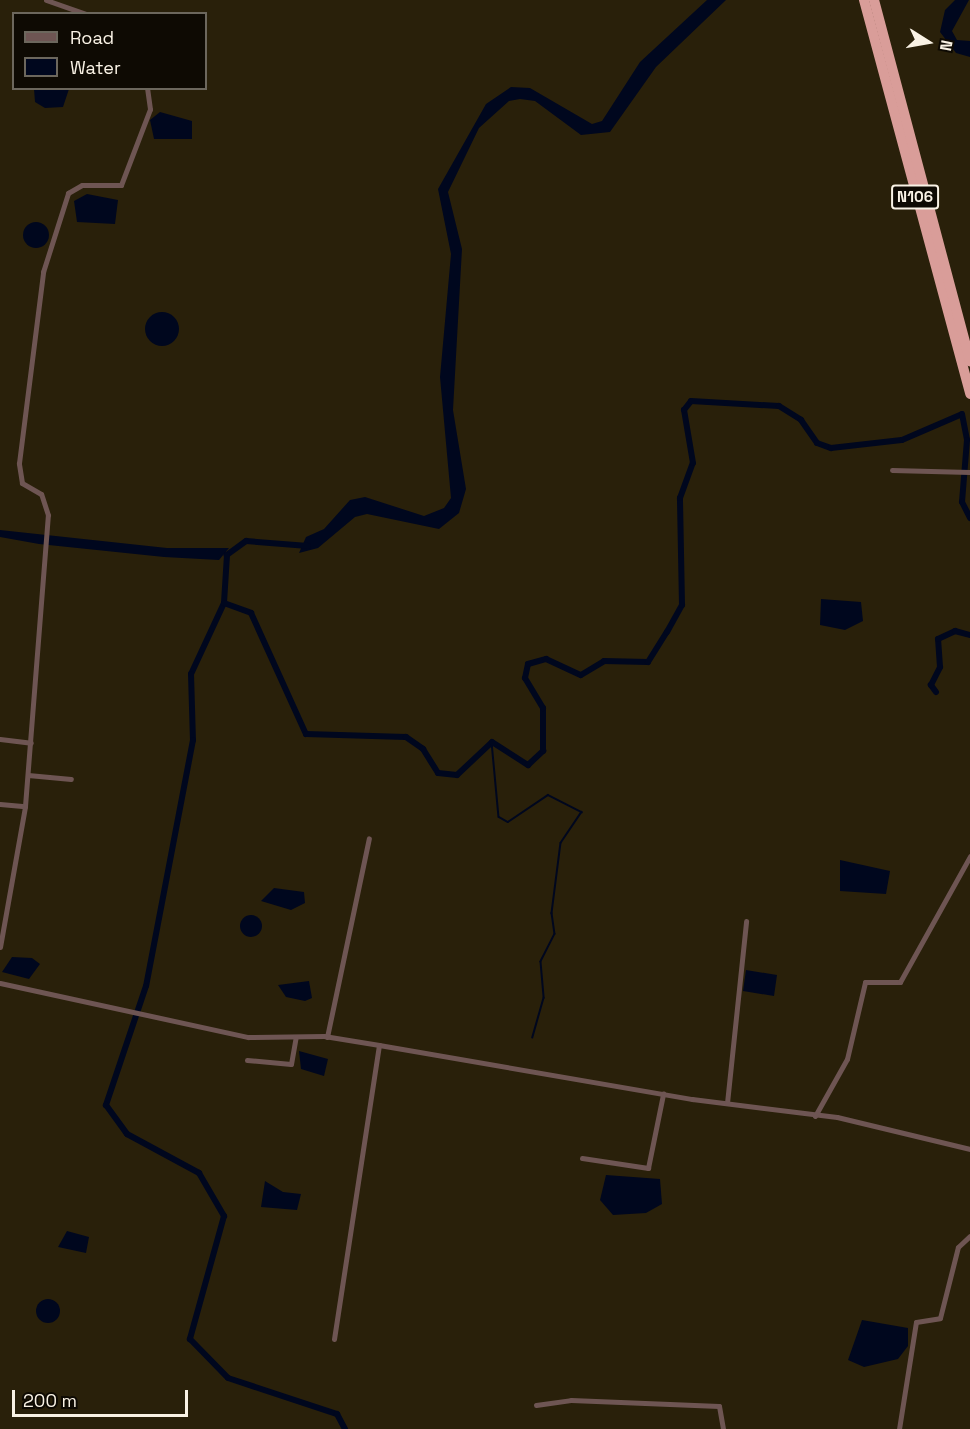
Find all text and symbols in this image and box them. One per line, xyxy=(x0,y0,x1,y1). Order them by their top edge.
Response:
legend xyxy=(12,12,207,90)
north arrow xyxy=(898,12,958,72)
text: Road xyxy=(70,26,114,49)
text: N xyxy=(935,38,957,53)
text: Water xyxy=(70,56,121,79)
road number: N106 xyxy=(891,185,939,209)
scale bar xyxy=(15,1378,190,1416)
text: 200 m xyxy=(23,1389,77,1412)

